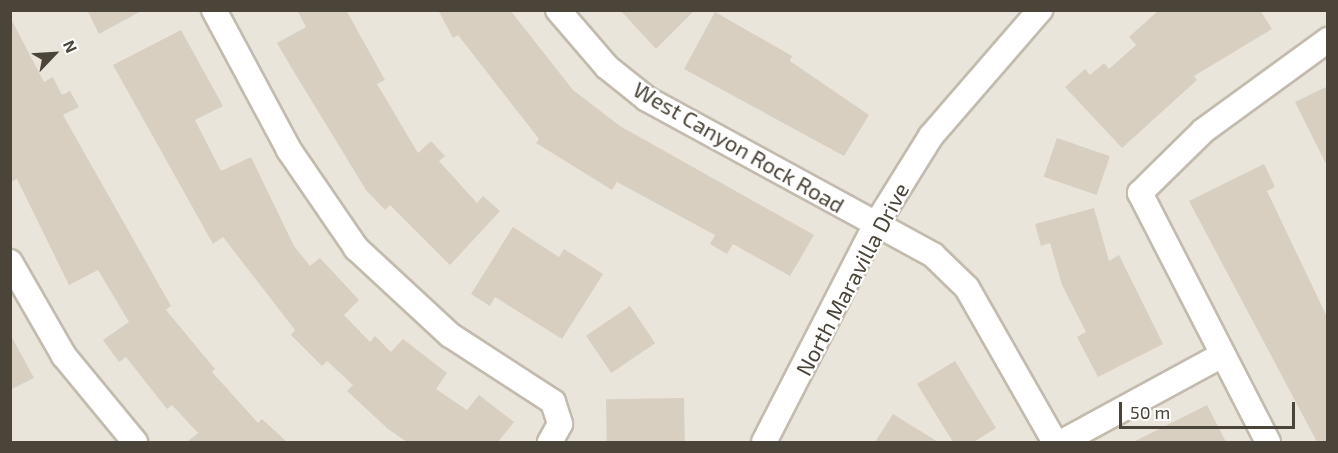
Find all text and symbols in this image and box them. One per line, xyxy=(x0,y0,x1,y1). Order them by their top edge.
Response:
north arrow xyxy=(24,24,84,84)
text: N xyxy=(60,37,82,55)
street label: West Canyon Rock Road xyxy=(629,76,849,218)
street label: North Maravilla Drive xyxy=(790,178,914,380)
scale bar xyxy=(1122,390,1298,428)
text: 50 m xyxy=(1130,401,1170,423)

